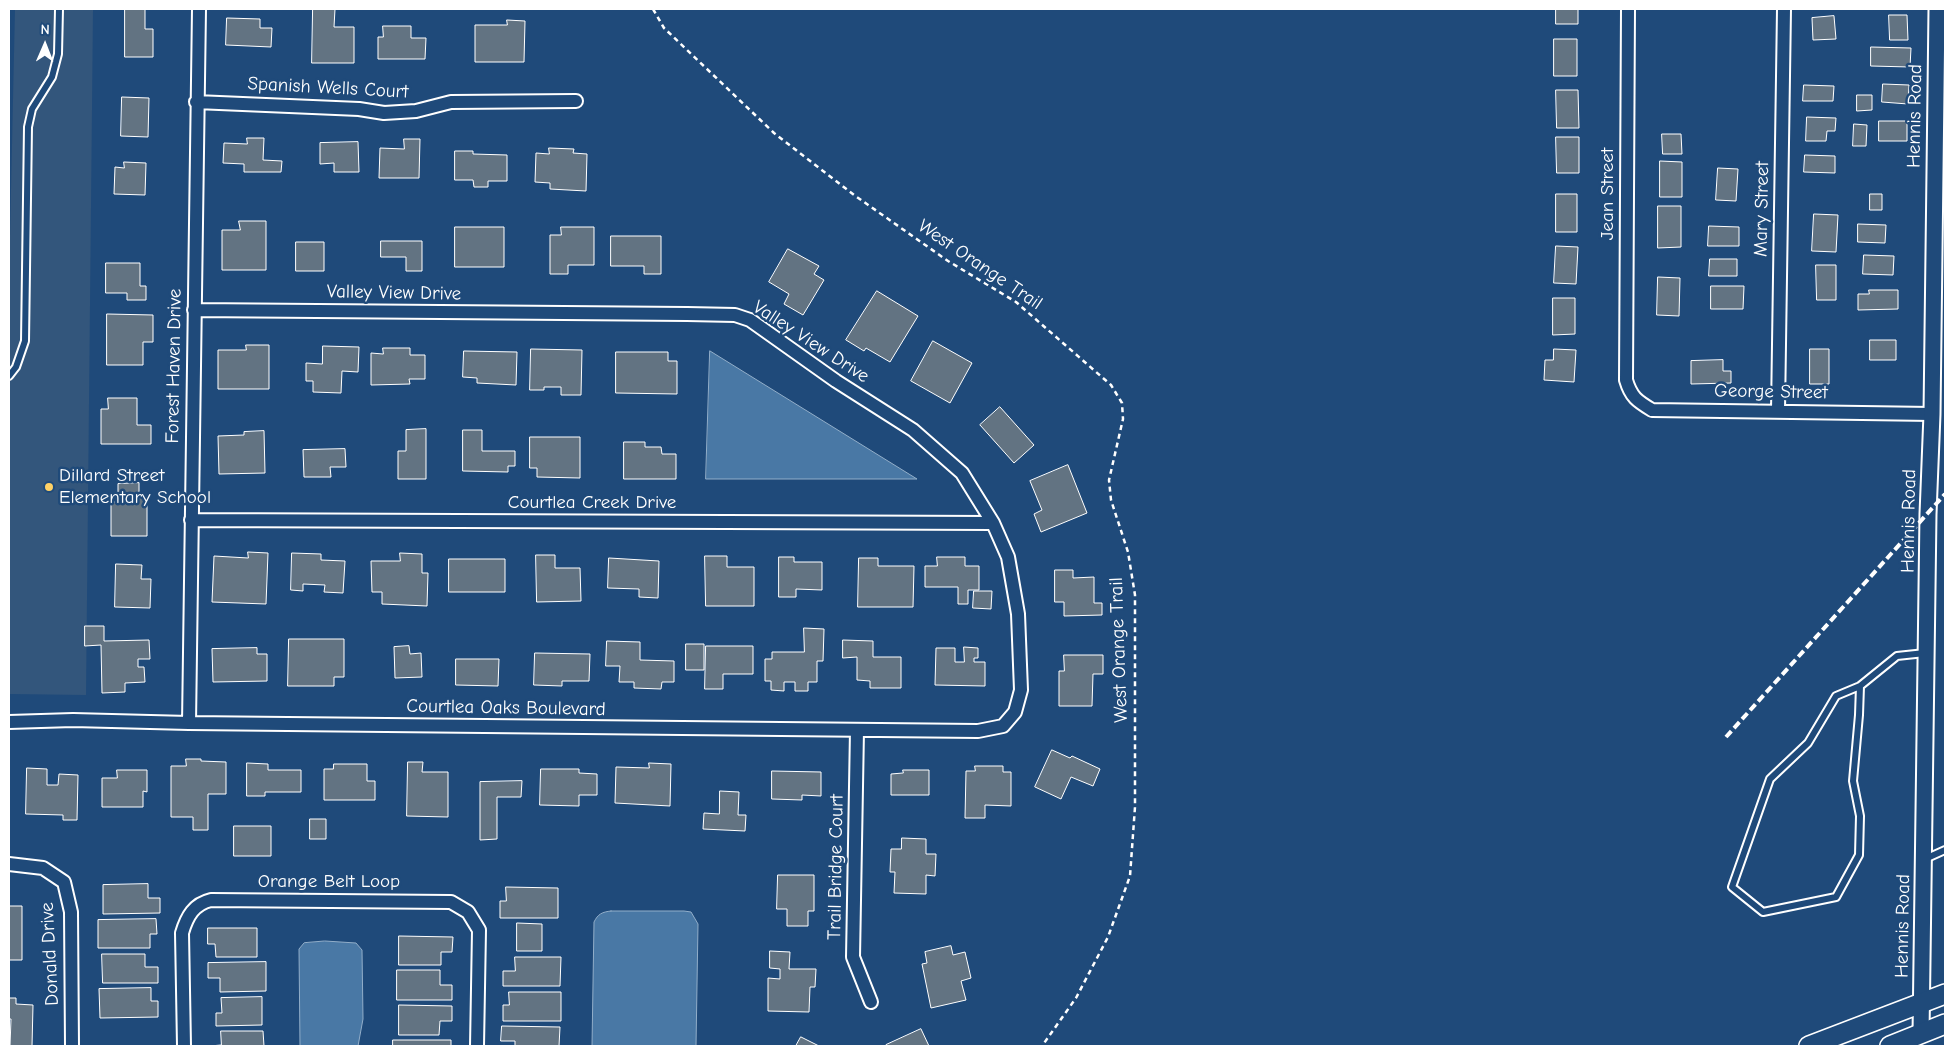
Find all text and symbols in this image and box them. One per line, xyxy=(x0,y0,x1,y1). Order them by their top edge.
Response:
north arrow xyxy=(20,20,70,70)
text: N xyxy=(41,21,50,38)
street label: Hennis Road xyxy=(1903,64,1927,168)
street label: Spanish Wells Court xyxy=(247,72,409,104)
street label: Jean Street xyxy=(1597,148,1619,240)
street label: Mary Street xyxy=(1750,161,1774,257)
street label: West Orange Trail xyxy=(913,215,1047,315)
street label: Valley View Drive xyxy=(327,280,461,306)
street label: Forest Haven Drive xyxy=(161,288,187,444)
street label: Valley View Drive xyxy=(749,296,873,388)
street label: George Street xyxy=(1714,380,1828,404)
place label: Dillard Street Elementary School xyxy=(59,465,211,509)
street label: Hennis Road xyxy=(1897,469,1921,573)
marker: Dillard Street Elementary School xyxy=(43,481,55,493)
street label: Courtlea Creek Drive xyxy=(508,492,676,514)
street label: West Orange Trail xyxy=(1105,577,1133,723)
street label: Courtlea Oaks Boulevard xyxy=(406,695,606,721)
street label: Trail Bridge Court xyxy=(823,794,849,940)
street label: Orange Belt Loop xyxy=(258,871,400,893)
street label: Hennis Road xyxy=(1891,874,1915,978)
street label: Donald Drive xyxy=(36,902,64,1006)

